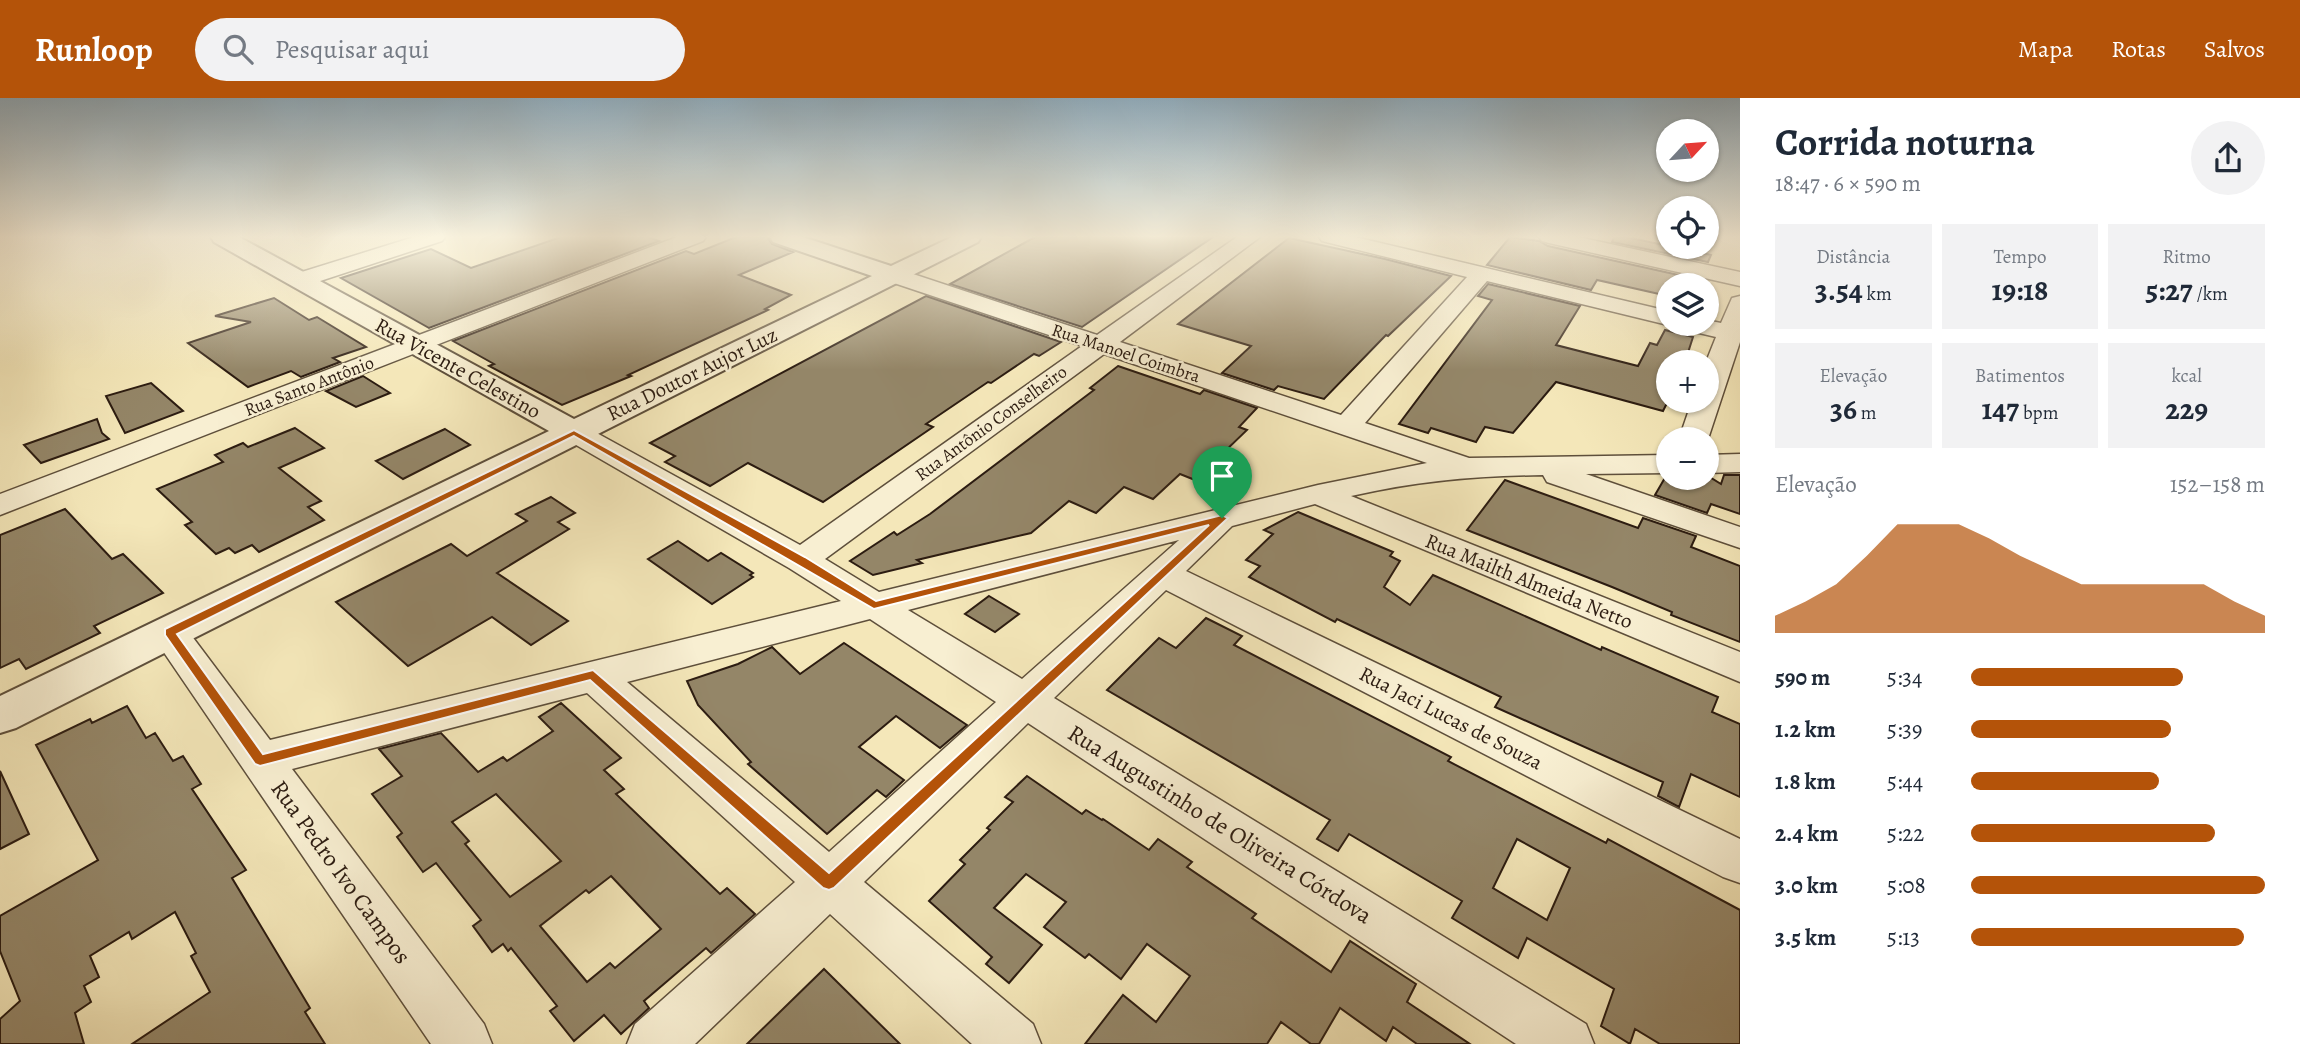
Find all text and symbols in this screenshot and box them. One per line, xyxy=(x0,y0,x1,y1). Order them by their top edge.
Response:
search box xyxy=(195,18,685,81)
text: Runloop xyxy=(35,27,153,72)
icon: search xyxy=(219,30,257,68)
text: Pesquisar aqui xyxy=(275,32,429,67)
text: Mapa xyxy=(2018,33,2073,65)
text: Rotas xyxy=(2111,33,2166,65)
text: Salvos xyxy=(2204,33,2265,65)
text: Corrida noturna xyxy=(1775,116,2035,168)
north arrow xyxy=(1656,119,1718,182)
map controls xyxy=(1656,119,1719,490)
button: share xyxy=(2191,121,2265,195)
text: 18:47 · 6 × 590 m xyxy=(1775,168,1921,199)
button: locate xyxy=(1656,196,1719,259)
text: Distância xyxy=(1816,244,1890,270)
text: Tempo xyxy=(1993,244,2047,270)
text: Ritmo xyxy=(2163,244,2211,270)
text: 3.54 xyxy=(1815,270,1863,310)
text: 19:18 xyxy=(1992,270,2048,310)
text: 5:27 xyxy=(2145,270,2193,310)
button: layers xyxy=(1656,273,1719,336)
text: km xyxy=(1863,281,1892,307)
text: /km xyxy=(2193,281,2228,307)
street label: Rua Vicente Celestino xyxy=(370,311,546,425)
street label: Rua Manoel Coimbra xyxy=(1049,318,1204,388)
street label: Rua Doutor Aujor Luz xyxy=(602,321,782,427)
street label: Rua Santo Antônio xyxy=(241,350,377,422)
button: + xyxy=(1656,350,1719,413)
street label: Rua Antônio Conselheiro xyxy=(910,360,1072,486)
text: Elevação xyxy=(1820,363,1887,389)
text: Batimentos xyxy=(1975,363,2065,389)
text: kcal xyxy=(2171,363,2202,389)
text: 36 xyxy=(1830,389,1857,429)
text: 147 xyxy=(1982,389,2019,429)
text: 229 xyxy=(2165,389,2208,429)
text: m xyxy=(1857,400,1877,426)
text: bpm xyxy=(2019,400,2058,426)
button: − xyxy=(1656,427,1719,490)
pin xyxy=(1192,446,1252,518)
icon: arrive xyxy=(1203,457,1241,495)
text: Elevação xyxy=(1775,469,1857,500)
text: 152–158 m xyxy=(2170,469,2265,500)
street label: Rua Mailth Almeida Netto xyxy=(1421,527,1637,635)
street label: Rua Jaci Lucas de Souza xyxy=(1354,660,1548,777)
text: 590 m xyxy=(1775,662,1830,693)
text: 5:34 xyxy=(1887,662,1922,693)
text: 1.2 km xyxy=(1775,714,1836,745)
text: 5:39 xyxy=(1887,714,1922,745)
street label: Rua Augustinho de Oliveira Córdova xyxy=(1062,717,1379,932)
text: 1.8 km xyxy=(1775,766,1836,797)
text: 5:44 xyxy=(1887,766,1923,797)
street label: Rua Pedro Ivo Campos xyxy=(263,774,419,970)
text: 2.4 km xyxy=(1775,818,1838,849)
text: 5:22 xyxy=(1887,818,1924,849)
text: 3.0 km xyxy=(1775,870,1838,901)
text: 5:08 xyxy=(1887,870,1926,901)
text: 3.5 km xyxy=(1775,922,1836,953)
text: 5:13 xyxy=(1887,922,1920,953)

